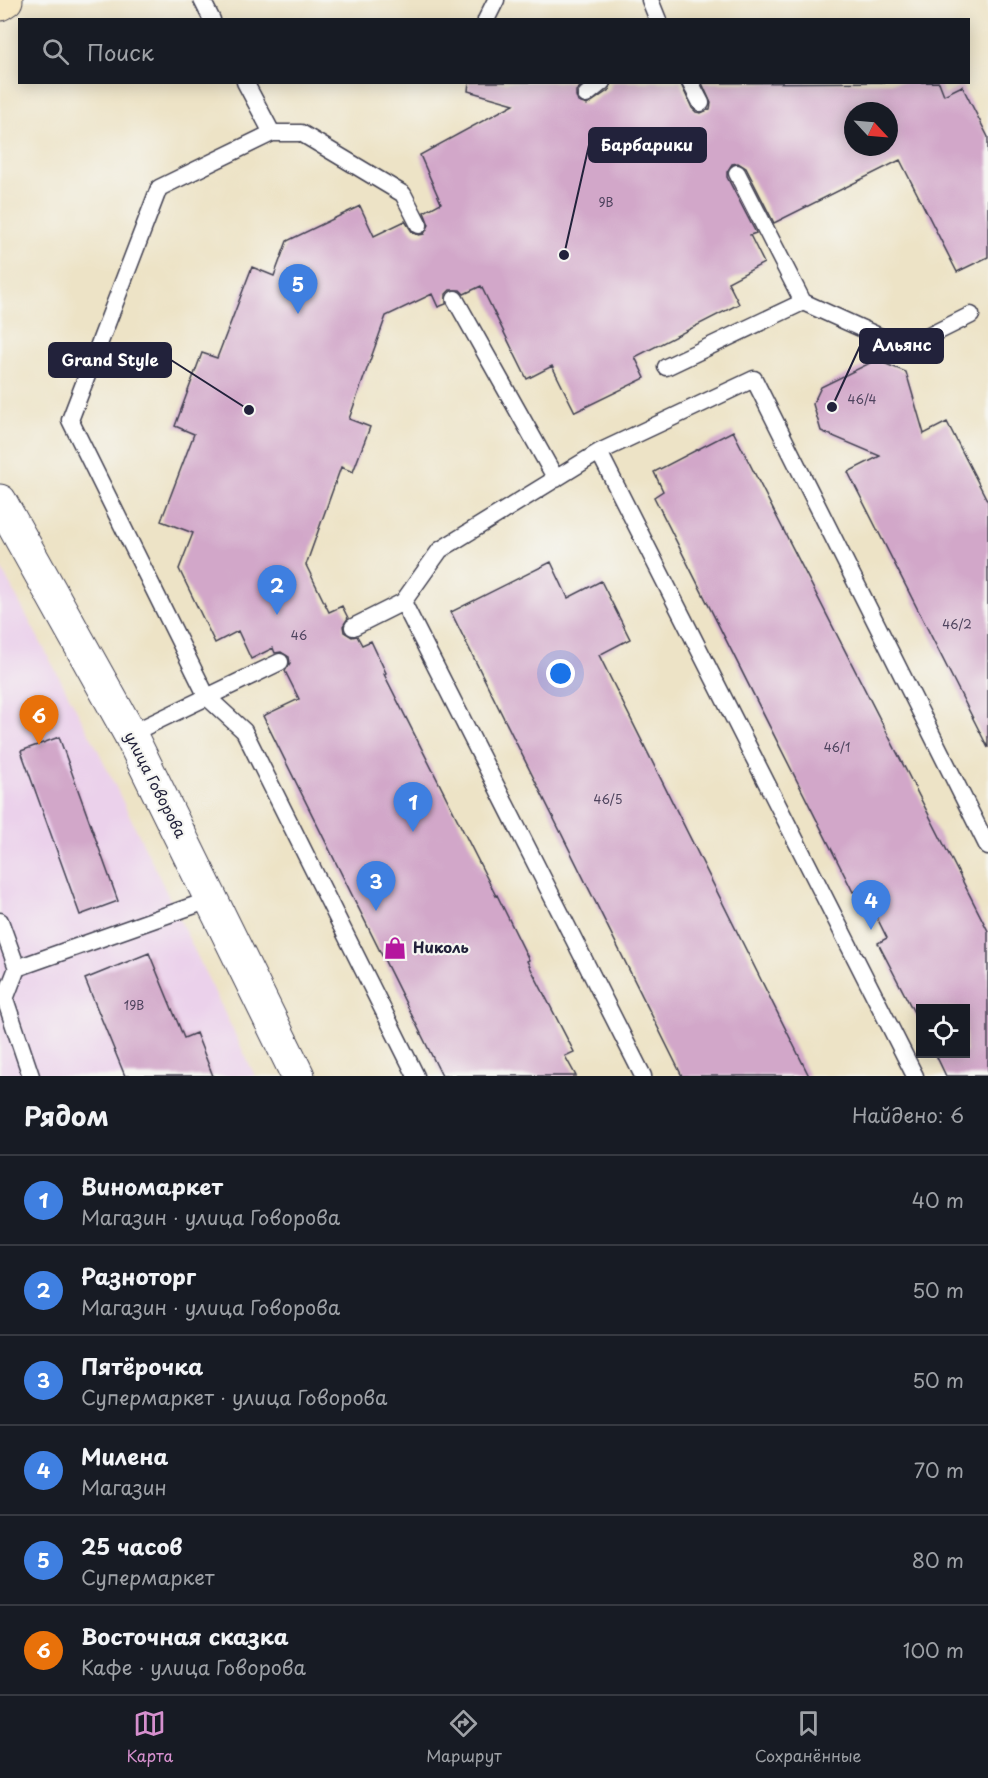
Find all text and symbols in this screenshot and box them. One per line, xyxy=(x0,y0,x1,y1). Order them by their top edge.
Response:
search box xyxy=(18,18,970,84)
icon: search xyxy=(39,35,72,68)
text: Поиск xyxy=(87,35,154,68)
north arrow xyxy=(844,102,898,156)
callout: Барбарики xyxy=(589,128,706,162)
text: Барбарики xyxy=(601,132,693,156)
house number: 9В xyxy=(599,193,614,211)
pin: 5 xyxy=(278,264,318,314)
callout: Альянс xyxy=(860,329,943,363)
text: Альянс xyxy=(872,332,932,356)
callout: Grand Style xyxy=(49,343,171,377)
text: Grand Style xyxy=(62,347,158,371)
house number: 46/4 xyxy=(848,390,876,408)
pin: 2 xyxy=(258,566,296,615)
house number: 46/2 xyxy=(942,615,972,633)
house number: 46 xyxy=(291,626,307,644)
your location xyxy=(546,659,575,688)
pin: 6 xyxy=(20,696,58,745)
street label: улица Говорова xyxy=(120,727,193,842)
house number: 46/1 xyxy=(824,738,850,756)
pin: 1 xyxy=(394,782,432,832)
house number: 46/5 xyxy=(594,790,622,808)
pin: 3 xyxy=(356,862,395,911)
pin: 4 xyxy=(852,880,890,930)
shop icon: Николь xyxy=(382,935,408,961)
place label: Николь xyxy=(413,935,469,958)
house number: 19В xyxy=(124,996,144,1014)
map controls xyxy=(916,1004,970,1058)
button: locate xyxy=(916,1004,970,1058)
text: Рядом xyxy=(24,1096,109,1135)
text: Найдено: 6 xyxy=(852,1100,964,1130)
text: Виномаркет xyxy=(81,1169,223,1202)
text: 1 xyxy=(39,1185,48,1215)
text: 40 m xyxy=(912,1185,964,1215)
text: Магазин · улица Говорова xyxy=(81,1202,340,1232)
text: Разноторг xyxy=(81,1259,196,1292)
text: 2 xyxy=(36,1275,51,1305)
text: 50 m xyxy=(912,1275,964,1305)
text: Магазин · улица Говорова xyxy=(81,1292,340,1322)
text: Пятёрочка xyxy=(81,1349,203,1382)
text: 3 xyxy=(37,1365,50,1395)
text: 50 m xyxy=(912,1365,964,1395)
text: Супермаркет · улица Говорова xyxy=(81,1382,387,1412)
text: Милена xyxy=(81,1439,168,1472)
text: 4 xyxy=(37,1455,50,1485)
text: 70 m xyxy=(914,1455,964,1485)
text: Магазин xyxy=(81,1472,167,1502)
text: 25 часов xyxy=(81,1529,183,1562)
text: 5 xyxy=(37,1545,50,1575)
text: 80 m xyxy=(912,1545,964,1575)
text: Супермаркет xyxy=(81,1562,214,1592)
text: Восточная сказка xyxy=(81,1619,289,1652)
text: 6 xyxy=(36,1635,51,1665)
text: 100 m xyxy=(903,1635,964,1665)
text: Кафе · улица Говорова xyxy=(81,1652,306,1682)
tab: Карта xyxy=(126,1707,173,1767)
tab: Маршрут xyxy=(426,1707,502,1767)
tab: Сохранённые xyxy=(755,1707,862,1767)

